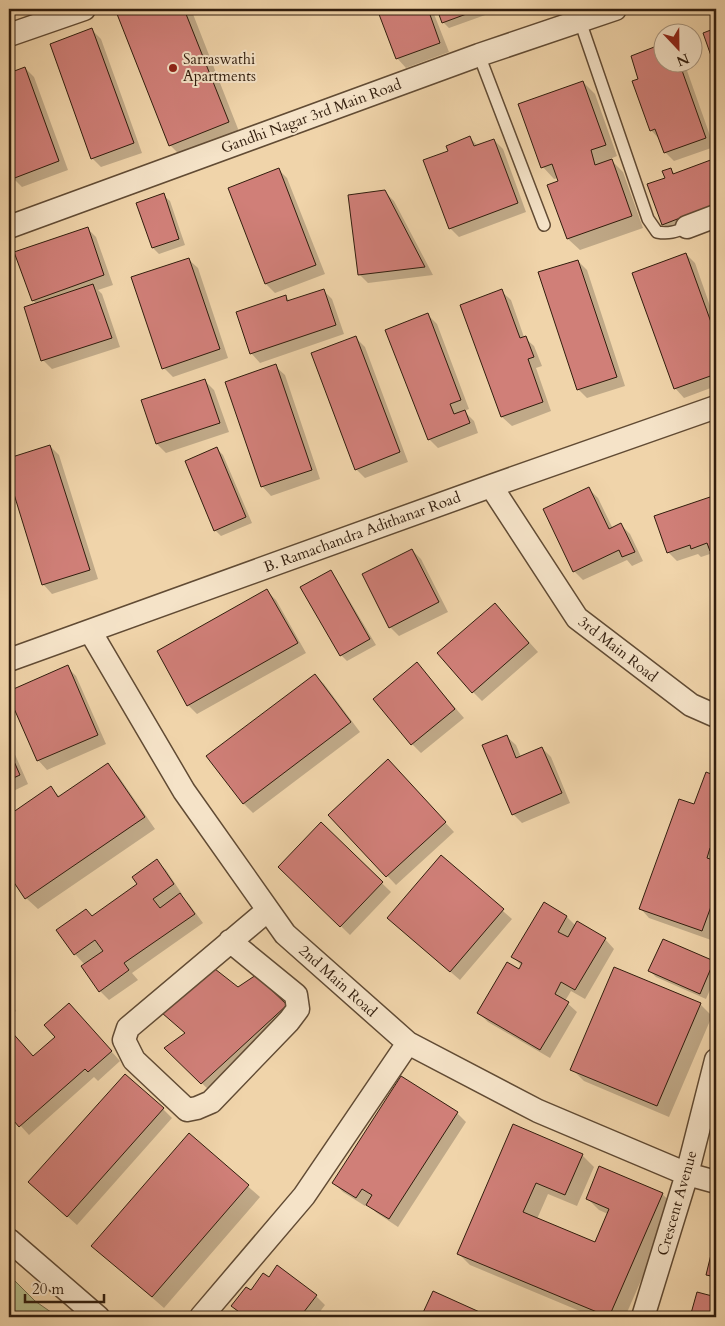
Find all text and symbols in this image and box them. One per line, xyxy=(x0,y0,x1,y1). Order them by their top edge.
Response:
north arrow xyxy=(652,22,702,72)
place label: Sarraswathi Apartments xyxy=(183,49,256,86)
text: N xyxy=(673,49,692,71)
marker: Sarraswathi Apartments xyxy=(167,62,179,74)
street label: Gandhi Nagar 3rd Main Road xyxy=(218,74,404,158)
street label: B. Ramachandra Adithanar Road xyxy=(261,487,463,577)
street label: 3rd Main Road xyxy=(574,612,662,686)
street label: 2nd Main Road xyxy=(295,941,381,1021)
street label: Crescent Avenue xyxy=(652,1148,702,1258)
scale bar xyxy=(25,1271,104,1303)
text: 20 m xyxy=(32,1279,64,1299)

